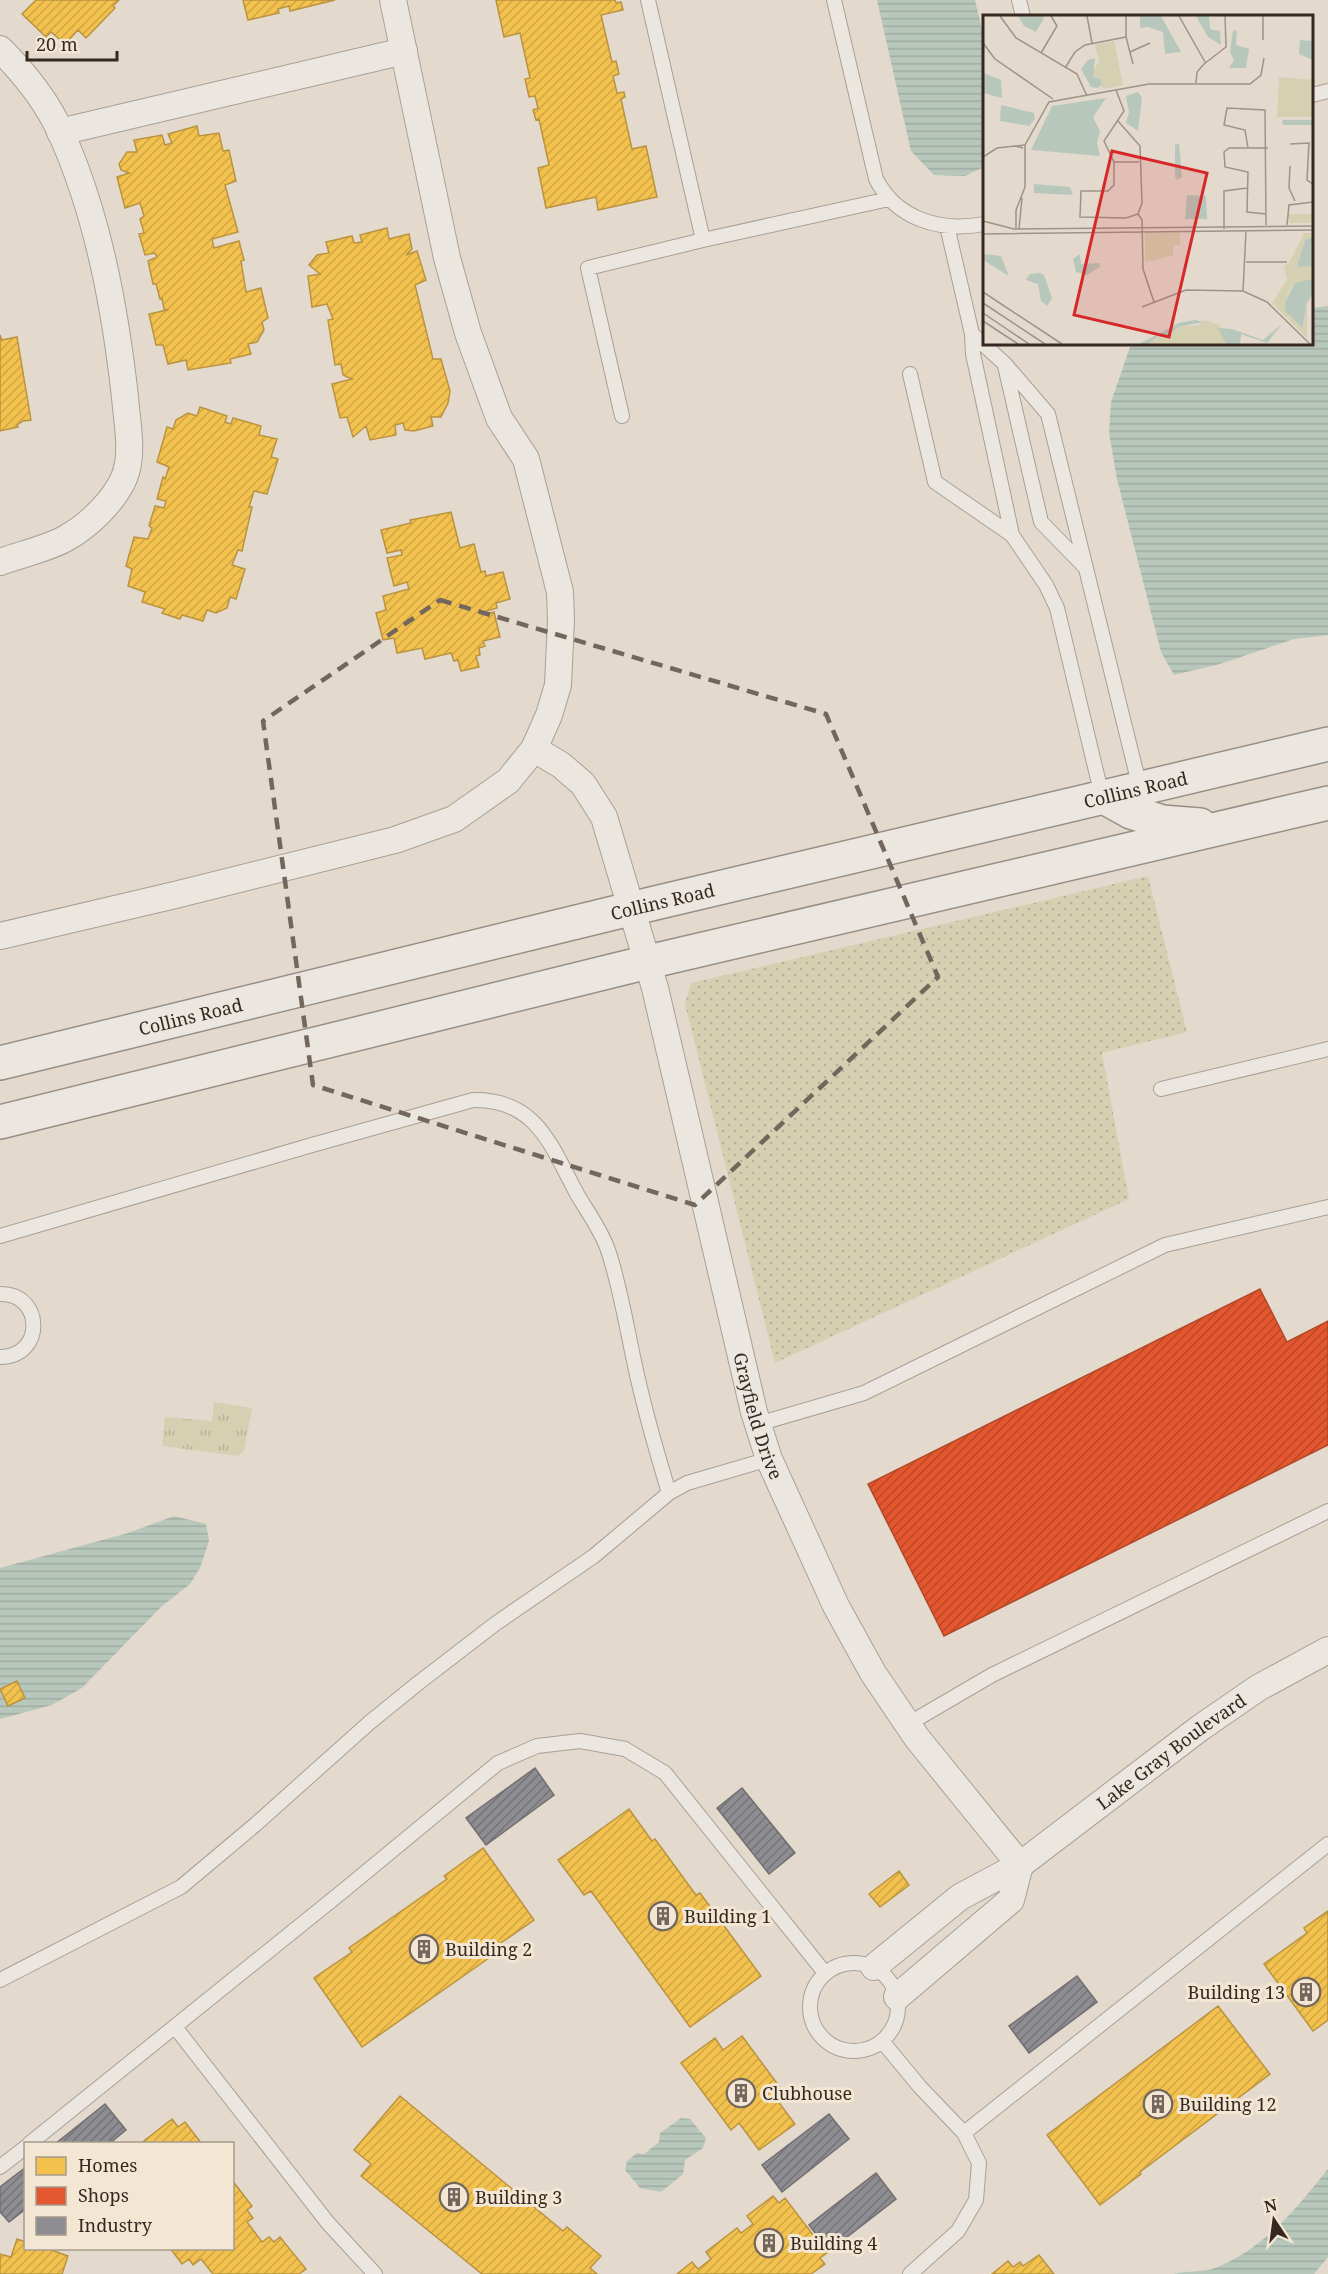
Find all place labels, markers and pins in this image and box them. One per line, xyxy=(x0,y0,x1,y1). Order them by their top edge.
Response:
building icon: Building 1 xyxy=(647,1900,679,1932)
place label: Building 1 xyxy=(684,1904,771,1928)
building icon: Building 2 xyxy=(408,1933,440,1965)
place label: Building 2 xyxy=(445,1937,532,1961)
building icon: Building 13 xyxy=(1290,1976,1322,2008)
place label: Building 13 xyxy=(1188,1980,1285,2004)
building icon: Clubhouse xyxy=(725,2077,757,2109)
place label: Clubhouse xyxy=(762,2081,852,2105)
building icon: Building 12 xyxy=(1142,2088,1174,2120)
place label: Building 12 xyxy=(1179,2092,1276,2116)
building icon: Building 3 xyxy=(438,2181,470,2213)
place label: Building 3 xyxy=(475,2185,562,2209)
building icon: Building 4 xyxy=(753,2227,785,2259)
place label: Building 4 xyxy=(790,2231,877,2255)

